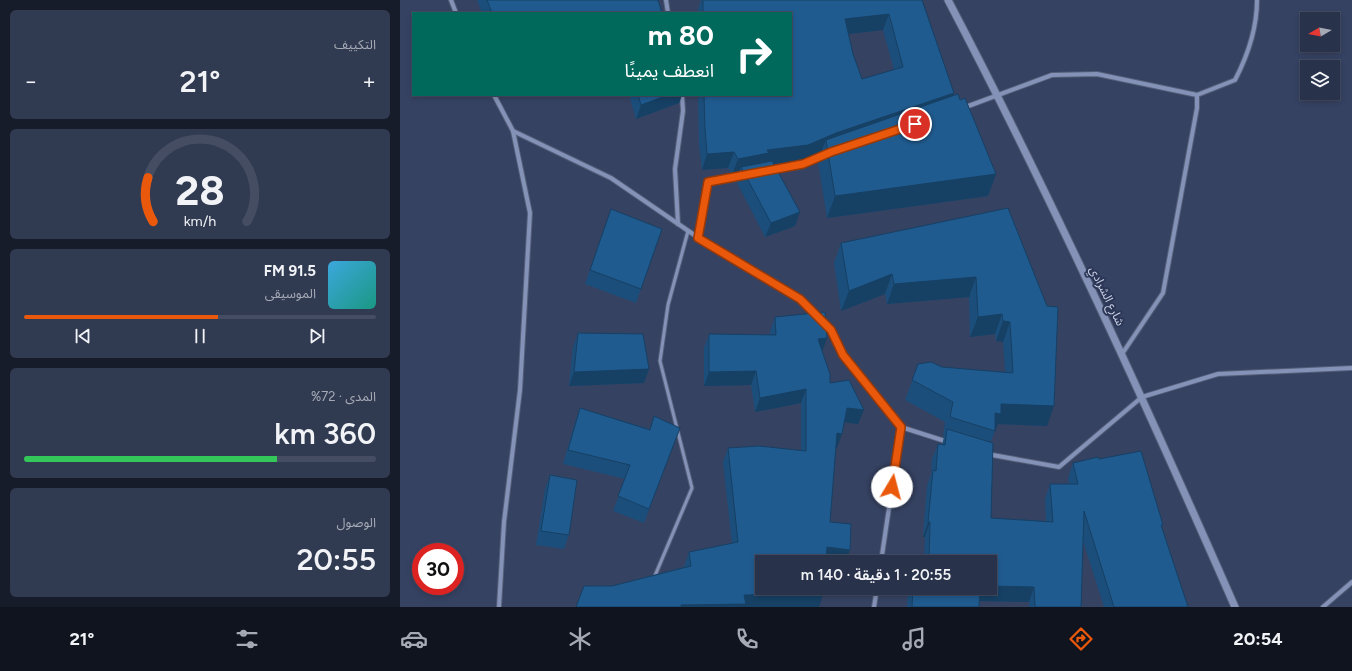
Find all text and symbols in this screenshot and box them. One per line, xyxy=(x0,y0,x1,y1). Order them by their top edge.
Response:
north arrow xyxy=(1300,12,1340,52)
map controls xyxy=(1300,12,1340,100)
text: 80 m xyxy=(648,18,714,52)
icon: right xyxy=(728,28,780,80)
text: التكييف xyxy=(334,37,376,52)
text: انعطف يمينًا xyxy=(625,60,714,82)
button: layers xyxy=(1300,60,1340,100)
text: 21° xyxy=(180,63,220,100)
text: − xyxy=(24,68,38,95)
text: + xyxy=(362,68,376,95)
pin xyxy=(898,107,932,141)
icon: arrive xyxy=(904,113,926,135)
text: 28 xyxy=(175,165,225,215)
text: km/h xyxy=(184,212,216,230)
text: 91.5 FM xyxy=(264,262,316,280)
street label: شارع الشرادي xyxy=(1084,264,1127,329)
text: الموسيقى xyxy=(265,286,316,301)
icon: previous xyxy=(72,325,94,347)
icon: pause xyxy=(189,325,211,347)
icon: next xyxy=(306,325,328,347)
text: المدى · 72% xyxy=(311,389,376,404)
text: 360 km xyxy=(274,415,376,452)
position arrow xyxy=(871,466,913,508)
text: الوصول xyxy=(336,515,376,530)
text: 20:55 xyxy=(296,541,376,578)
speed limit sign: 30 xyxy=(412,543,464,595)
text: 20:55 · 1 دقيقة · 140 m xyxy=(801,566,951,584)
icon: filters xyxy=(233,625,261,653)
icon: car xyxy=(400,625,428,653)
icon: climate xyxy=(566,625,594,653)
icon: phone xyxy=(733,625,761,653)
icon: music xyxy=(900,625,928,653)
icon: directions xyxy=(1067,625,1095,653)
text: 21° xyxy=(69,628,94,650)
text: 20:54 xyxy=(1233,628,1283,650)

